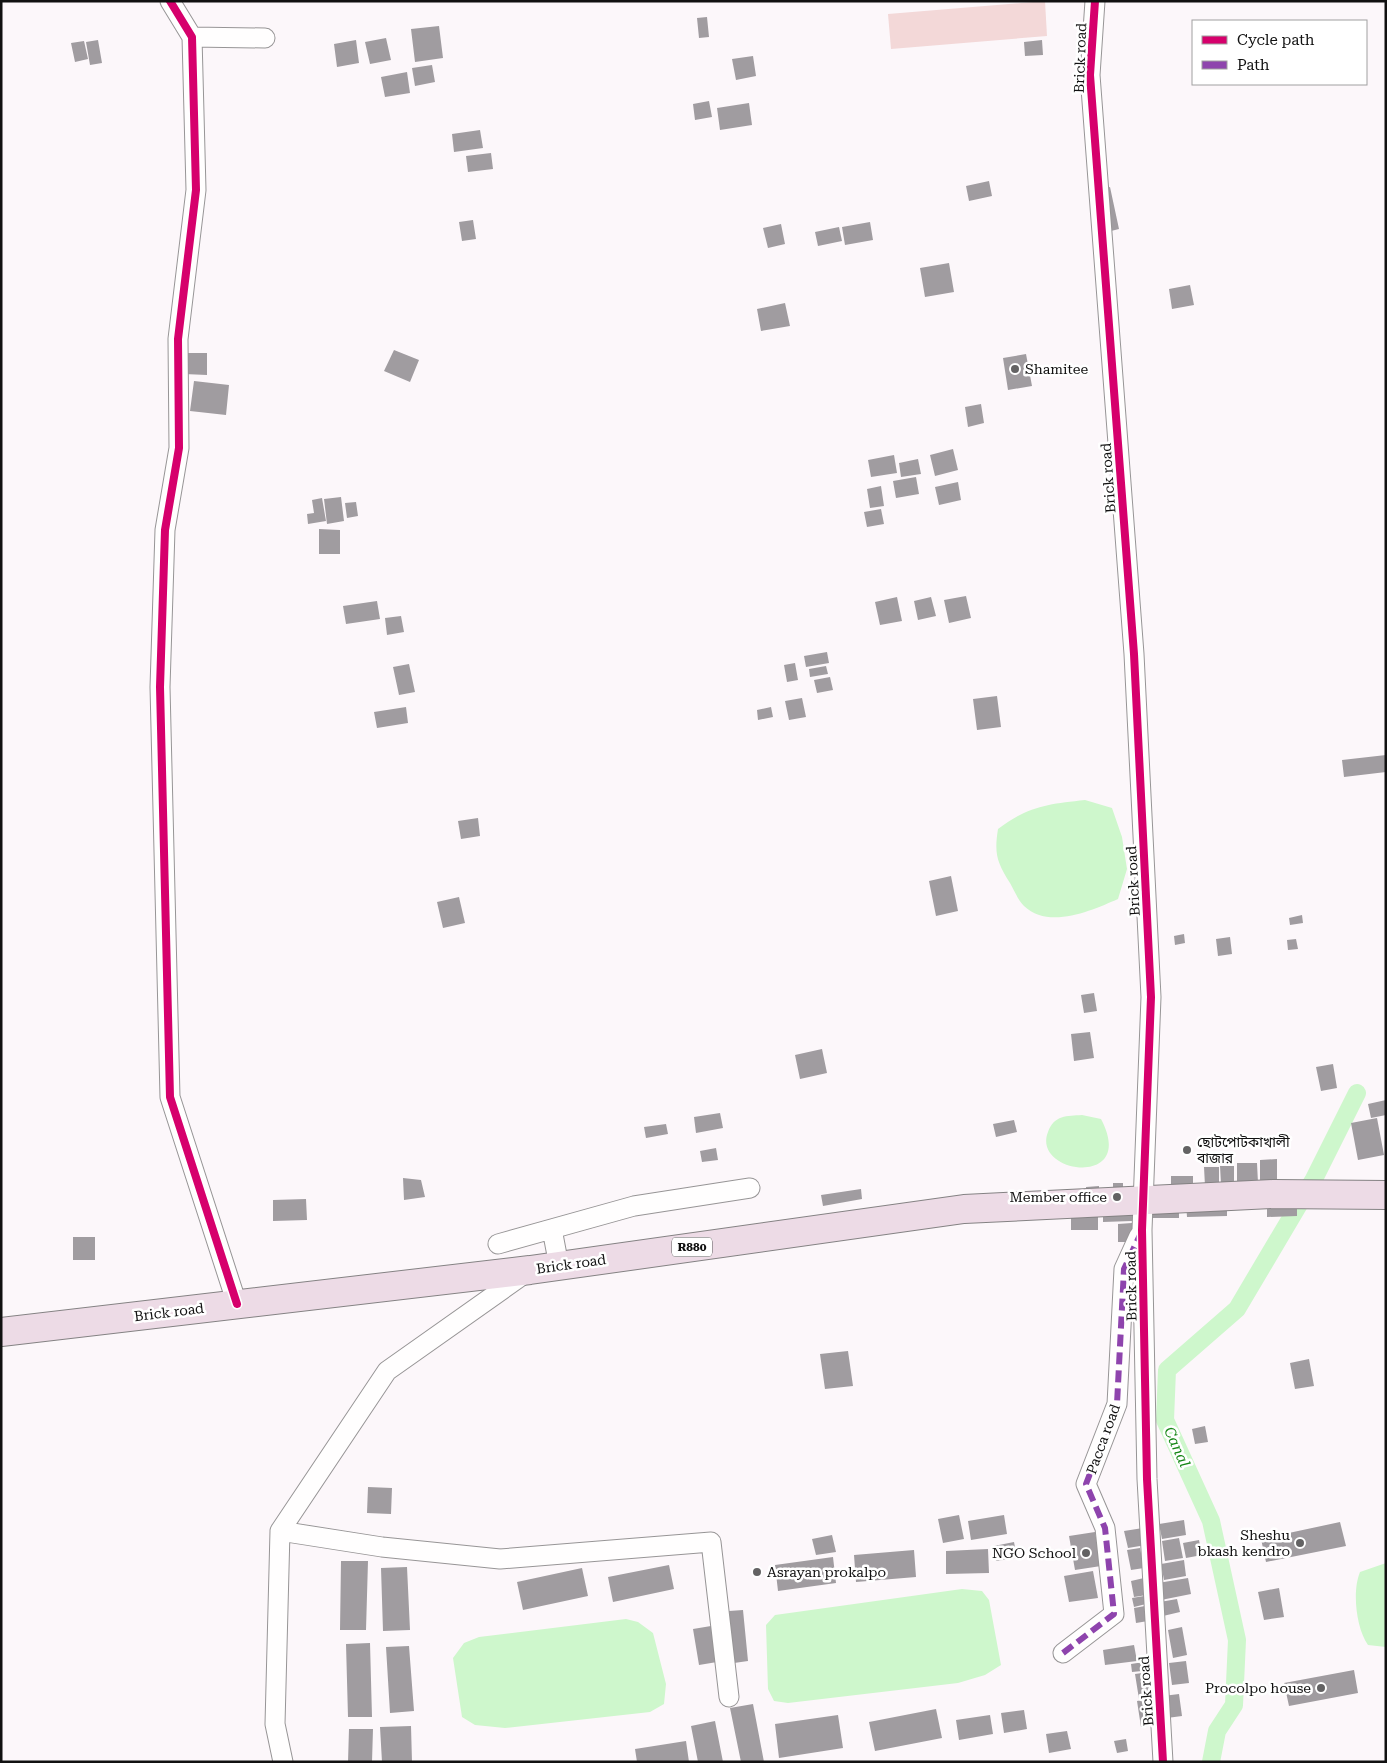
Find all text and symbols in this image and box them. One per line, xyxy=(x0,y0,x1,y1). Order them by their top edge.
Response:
legend xyxy=(1192,20,1367,85)
street label: Brick road xyxy=(1071,23,1089,93)
text: Cycle path xyxy=(1237,31,1315,49)
text: Path xyxy=(1237,56,1270,74)
place label: Shamitee xyxy=(1025,361,1088,377)
marker: Shamitee xyxy=(1009,363,1021,375)
street label: Brick road xyxy=(1098,442,1118,514)
street label: Brick road xyxy=(1123,845,1143,917)
place label: ছোটপোটকাখালী বাজার xyxy=(1196,1134,1290,1166)
marker: ছোটপোটকাখালী বাজার xyxy=(1181,1144,1193,1156)
place label: Member office xyxy=(1010,1189,1107,1205)
marker: Member office xyxy=(1111,1191,1123,1203)
road number: R880 xyxy=(672,1238,712,1256)
street label: Brick road xyxy=(535,1251,607,1277)
street label: Brick road xyxy=(1122,1251,1140,1321)
street label: Brick road xyxy=(133,1300,205,1324)
street label: Pacca road xyxy=(1083,1402,1123,1476)
water label: Canal xyxy=(1160,1424,1194,1470)
place label: Sheshu bkash kendro xyxy=(1197,1527,1290,1559)
marker: Sheshu bkash kendro xyxy=(1294,1537,1306,1549)
place label: NGO School xyxy=(992,1545,1077,1561)
marker: NGO School xyxy=(1080,1547,1092,1559)
place label: Asrayan prokalpo xyxy=(767,1564,886,1580)
marker: Asrayan prokalpo xyxy=(751,1566,763,1578)
street label: Brick road xyxy=(1136,1655,1156,1727)
place label: Procolpo house xyxy=(1205,1680,1311,1696)
marker: Procolpo house xyxy=(1315,1682,1327,1694)

